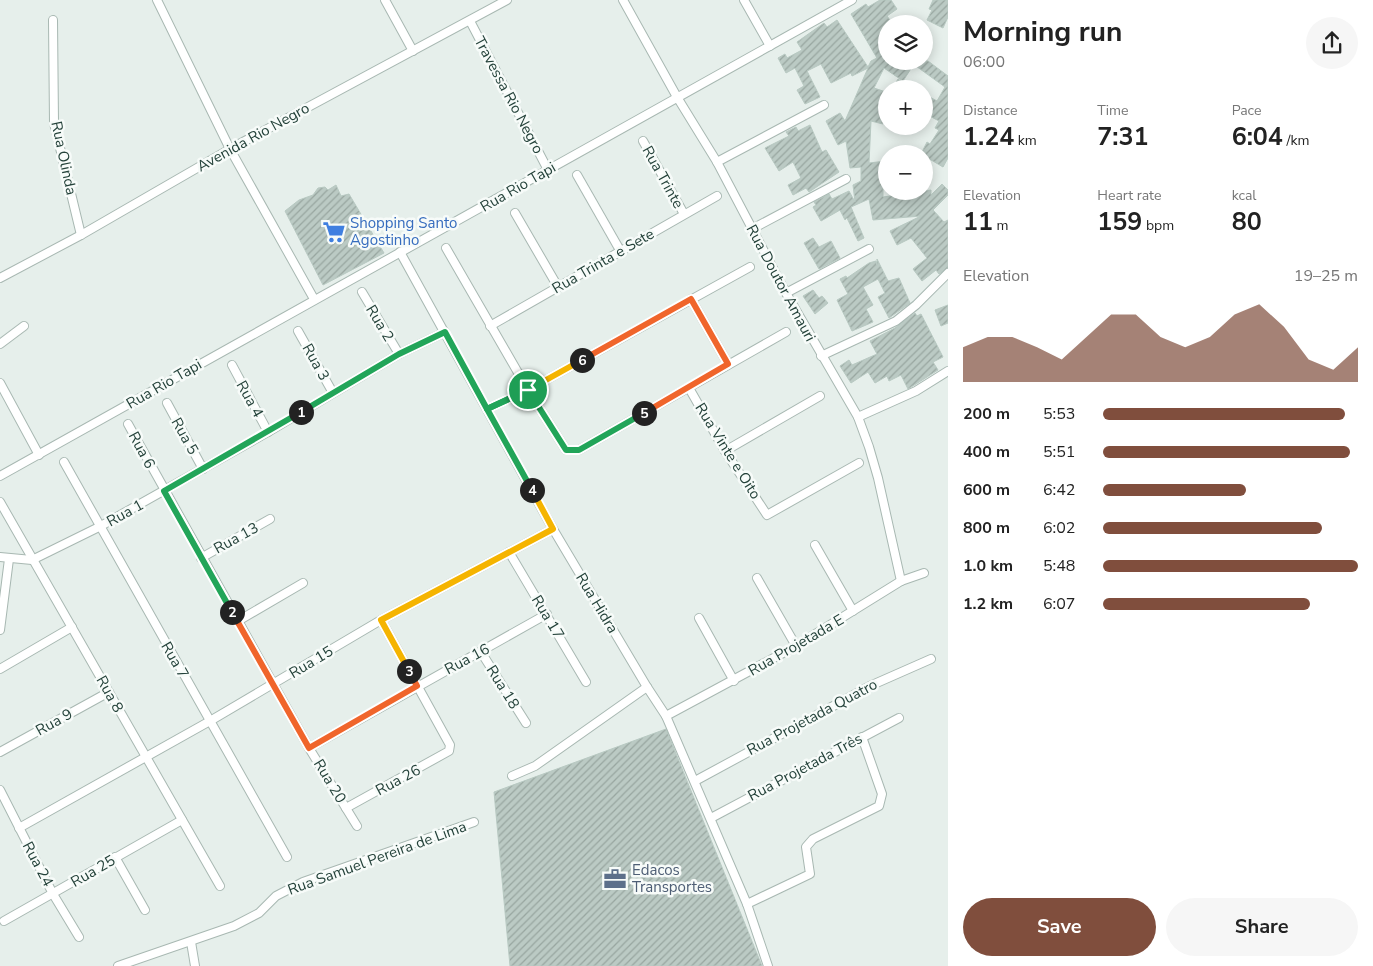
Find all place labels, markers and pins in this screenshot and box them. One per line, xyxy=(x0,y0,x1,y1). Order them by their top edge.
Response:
place label: Shopping Santo Agostinho xyxy=(350,213,457,250)
supermarket icon: Shopping Santo Agostinho xyxy=(321,219,347,245)
pin: 6 xyxy=(570,348,594,372)
pin xyxy=(507,369,549,411)
pin: 1 xyxy=(288,400,314,424)
pin: 5 xyxy=(632,400,656,426)
pin: 4 xyxy=(520,478,544,502)
pin: 2 xyxy=(220,600,244,624)
pin: 3 xyxy=(396,658,422,684)
place label: Edacos Transportes xyxy=(632,860,712,897)
office icon: Edacos Transportes xyxy=(602,866,628,892)

